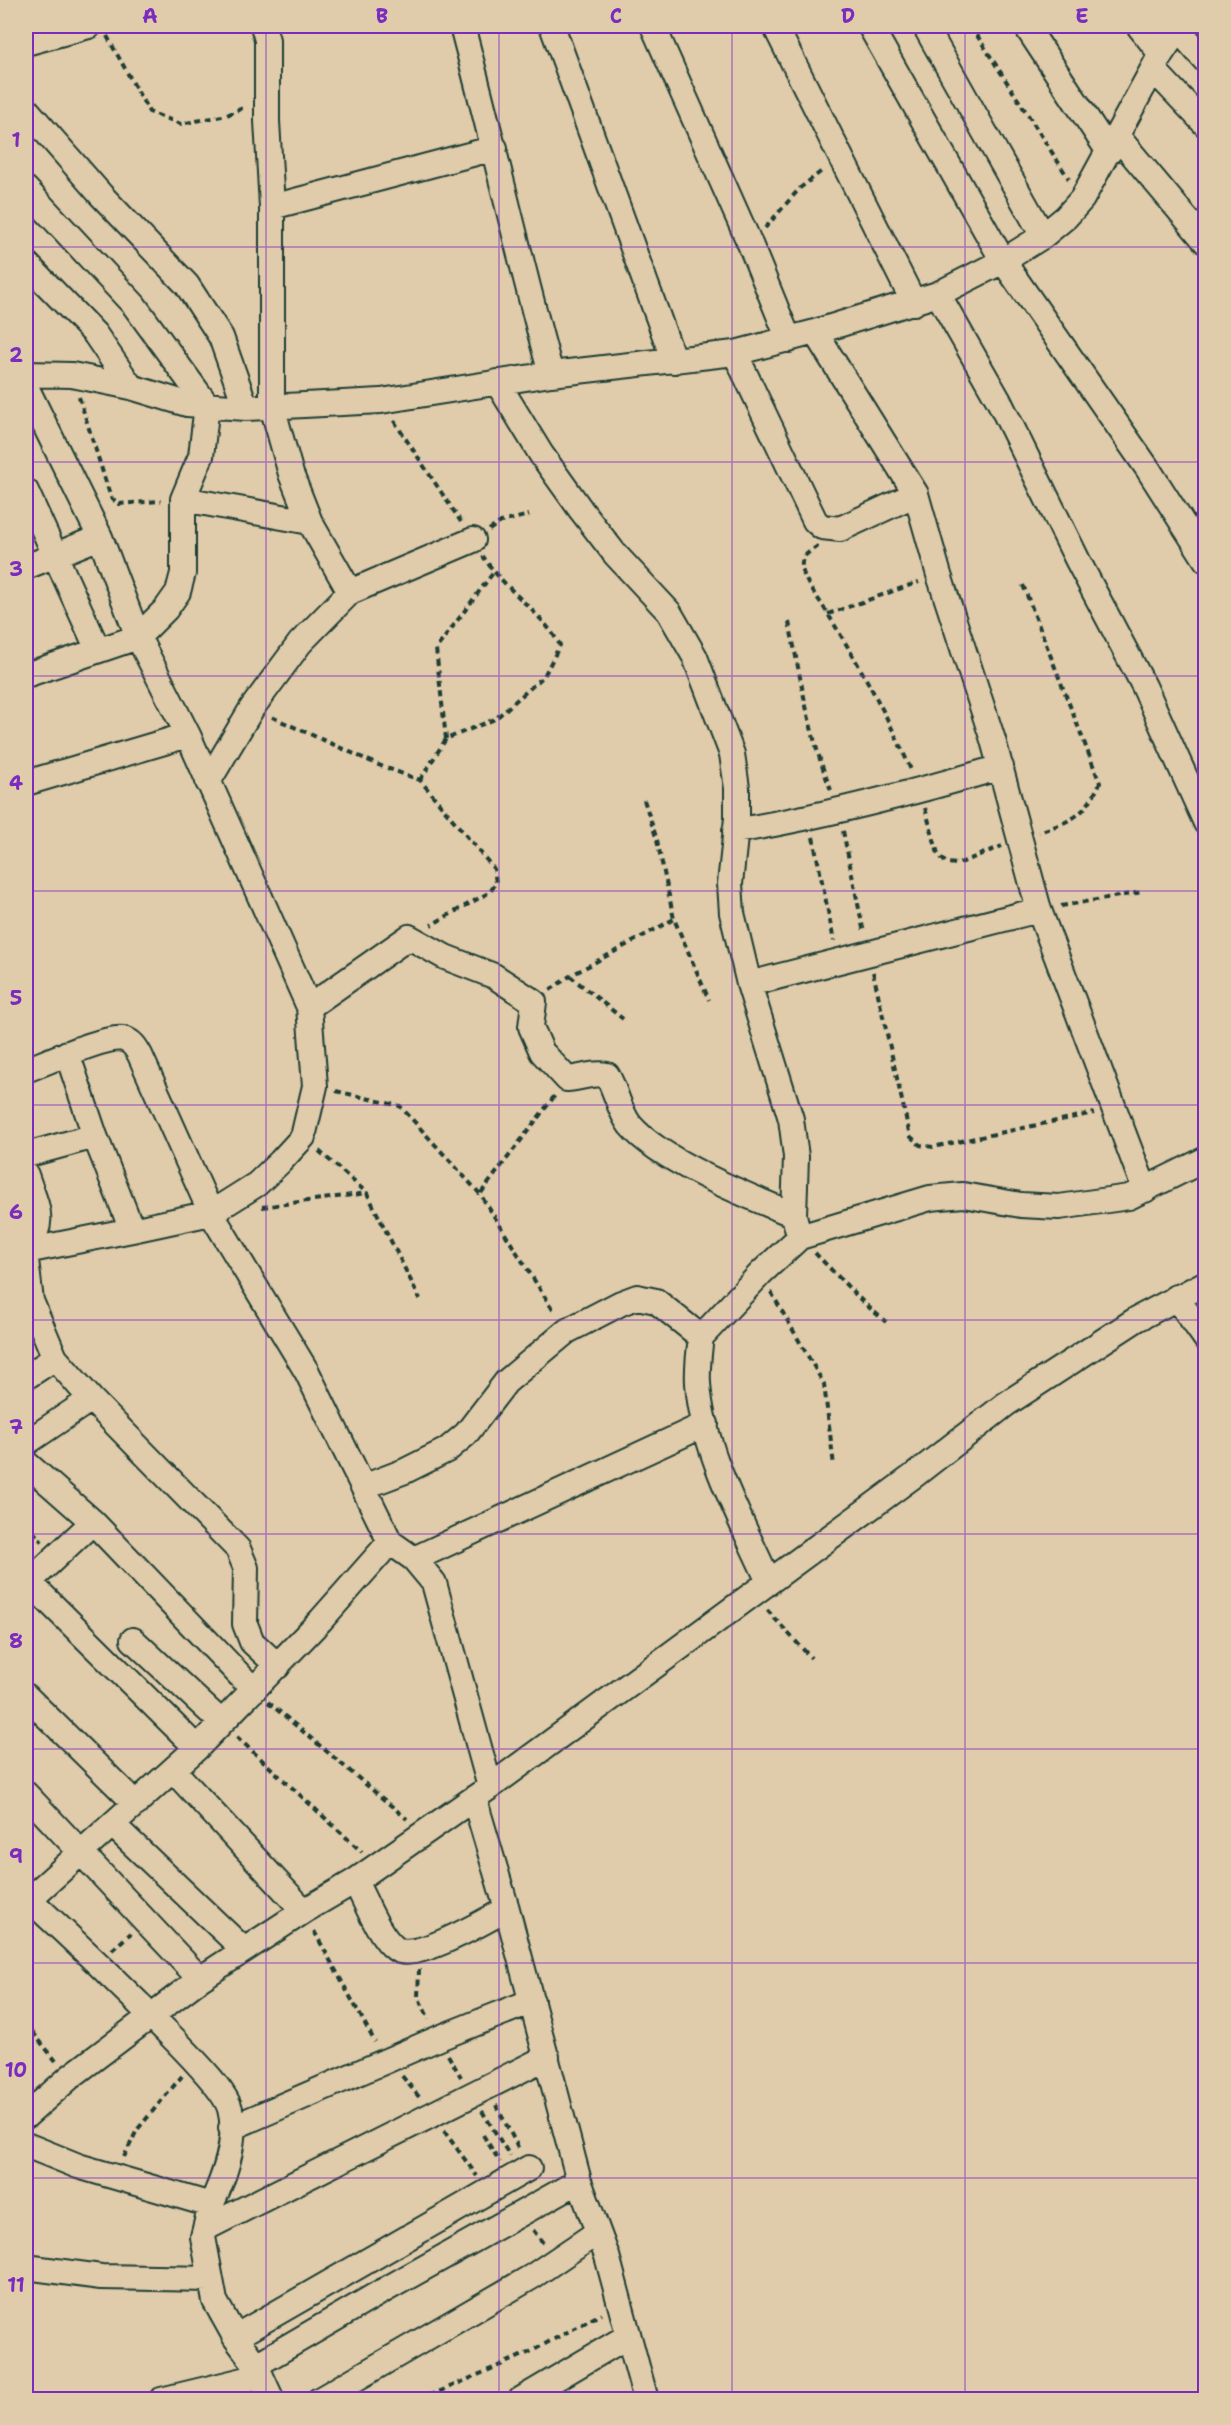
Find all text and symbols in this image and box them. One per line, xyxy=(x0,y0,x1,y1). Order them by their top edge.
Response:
text: A xyxy=(142,3,158,29)
text: B xyxy=(376,3,388,29)
text: C xyxy=(610,3,622,29)
text: D xyxy=(841,3,855,29)
text: E xyxy=(1075,3,1089,29)
text: 1 xyxy=(11,127,21,153)
text: 2 xyxy=(9,342,23,368)
text: 3 xyxy=(9,556,23,582)
text: 4 xyxy=(9,770,23,796)
text: 5 xyxy=(10,985,22,1011)
text: 6 xyxy=(9,1199,23,1225)
text: 7 xyxy=(9,1414,23,1440)
text: 8 xyxy=(9,1628,23,1654)
text: 9 xyxy=(9,1843,23,1869)
text: 10 xyxy=(5,2057,27,2083)
text: 11 xyxy=(7,2272,25,2298)

